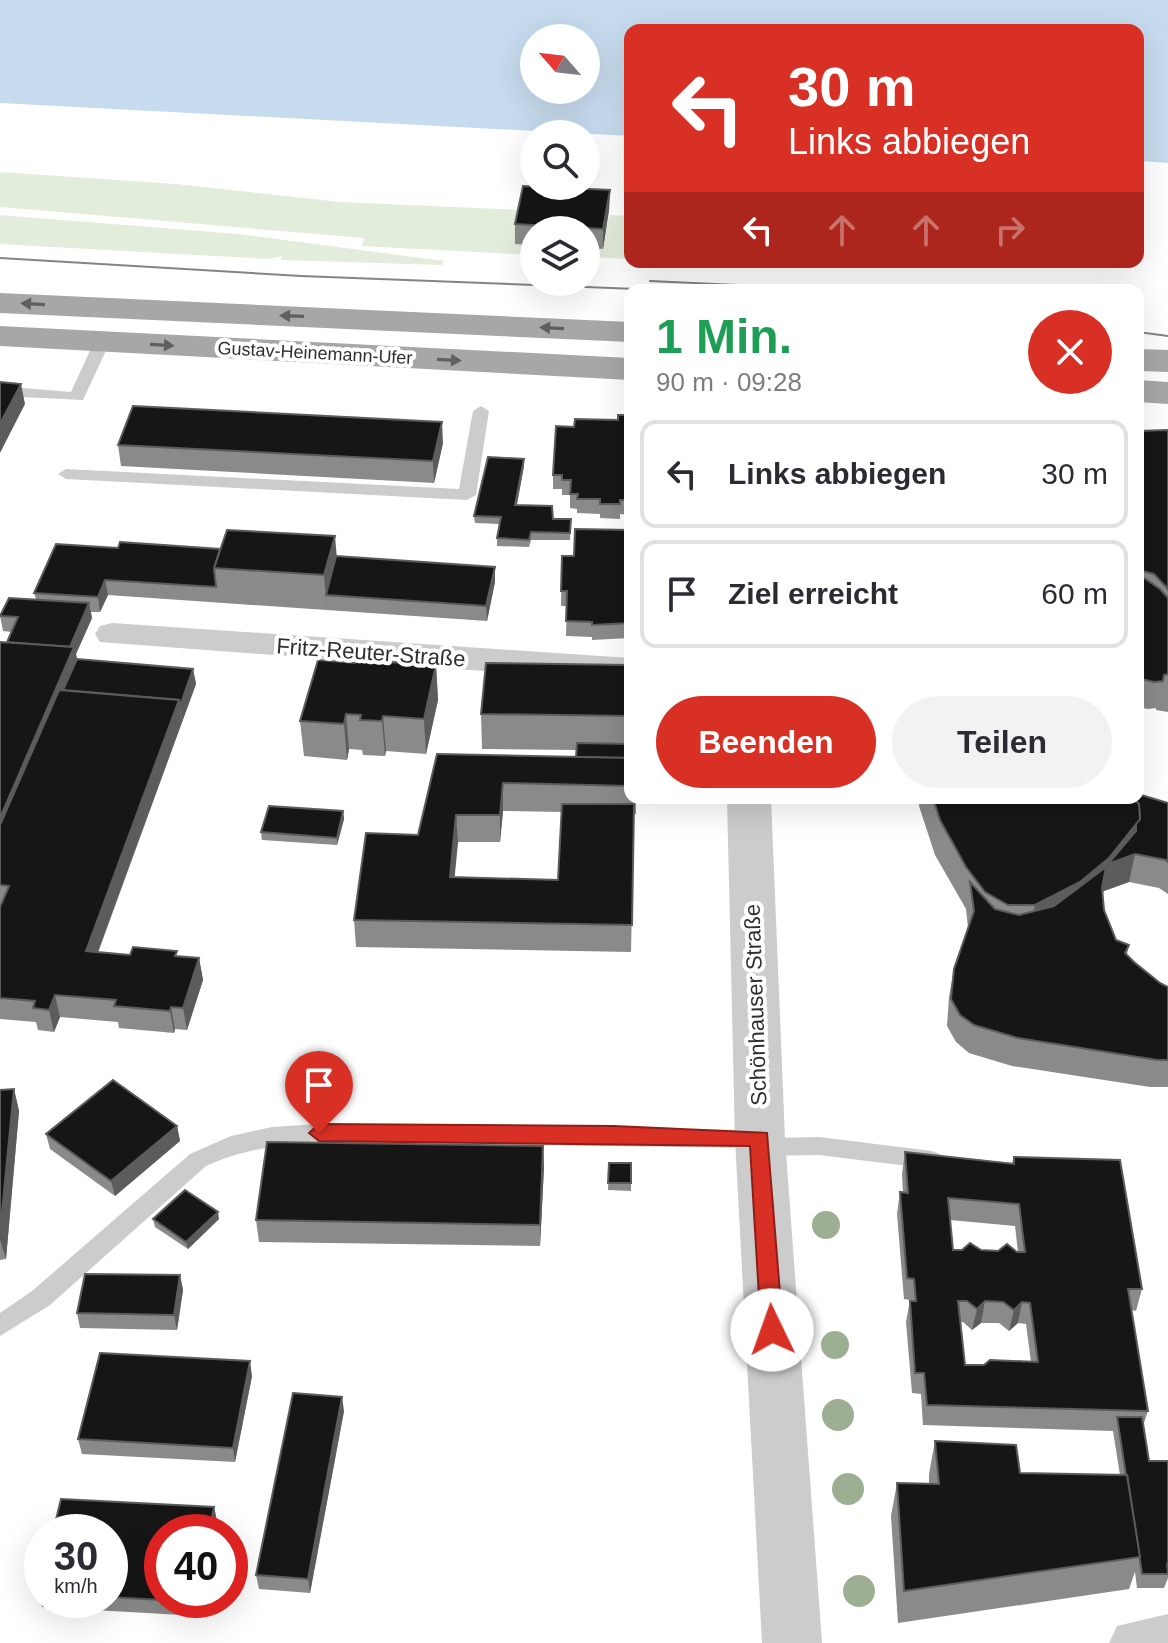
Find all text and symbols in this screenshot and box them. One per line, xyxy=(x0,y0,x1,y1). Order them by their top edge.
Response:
north arrow xyxy=(520,24,600,104)
map controls xyxy=(520,24,600,296)
text: 30 m xyxy=(788,55,916,118)
icon: left xyxy=(656,56,760,160)
button: search xyxy=(520,120,600,200)
text: Links abbiegen xyxy=(788,121,1030,162)
icon: left xyxy=(736,208,780,252)
icon: ahead xyxy=(820,208,864,252)
icon: ahead xyxy=(904,208,948,252)
icon: right xyxy=(988,208,1032,252)
button: layers xyxy=(520,216,600,296)
one-way arrow xyxy=(20,298,45,311)
one-way arrow xyxy=(279,309,304,322)
text: 1 Min. xyxy=(656,310,792,363)
button: close xyxy=(1028,310,1112,394)
one-way arrow xyxy=(539,321,564,334)
street label: Gustav-Heinemann-Ufer xyxy=(217,338,413,368)
one-way arrow xyxy=(150,339,175,352)
one-way arrow xyxy=(437,354,462,367)
text: 90 m · 09:28 xyxy=(656,367,802,397)
icon: left xyxy=(660,452,704,496)
text: Links abbiegen xyxy=(728,457,946,490)
text: 30 m xyxy=(1041,457,1108,490)
icon: arrive xyxy=(660,572,704,616)
text: Ziel erreicht xyxy=(728,577,898,610)
text: 60 m xyxy=(1041,577,1108,610)
street label: Fritz-Reuter-Straße xyxy=(276,633,466,672)
button: Beenden xyxy=(656,696,876,788)
button: Teilen xyxy=(892,696,1112,788)
street label: Schönhauser Straße xyxy=(739,904,772,1106)
pin xyxy=(285,1051,353,1133)
icon: arrive xyxy=(297,1063,341,1107)
position arrow xyxy=(730,1288,814,1372)
speed limit sign: 40 xyxy=(144,1514,248,1618)
text: 30 xyxy=(54,1534,98,1578)
text: km/h xyxy=(54,1575,98,1597)

